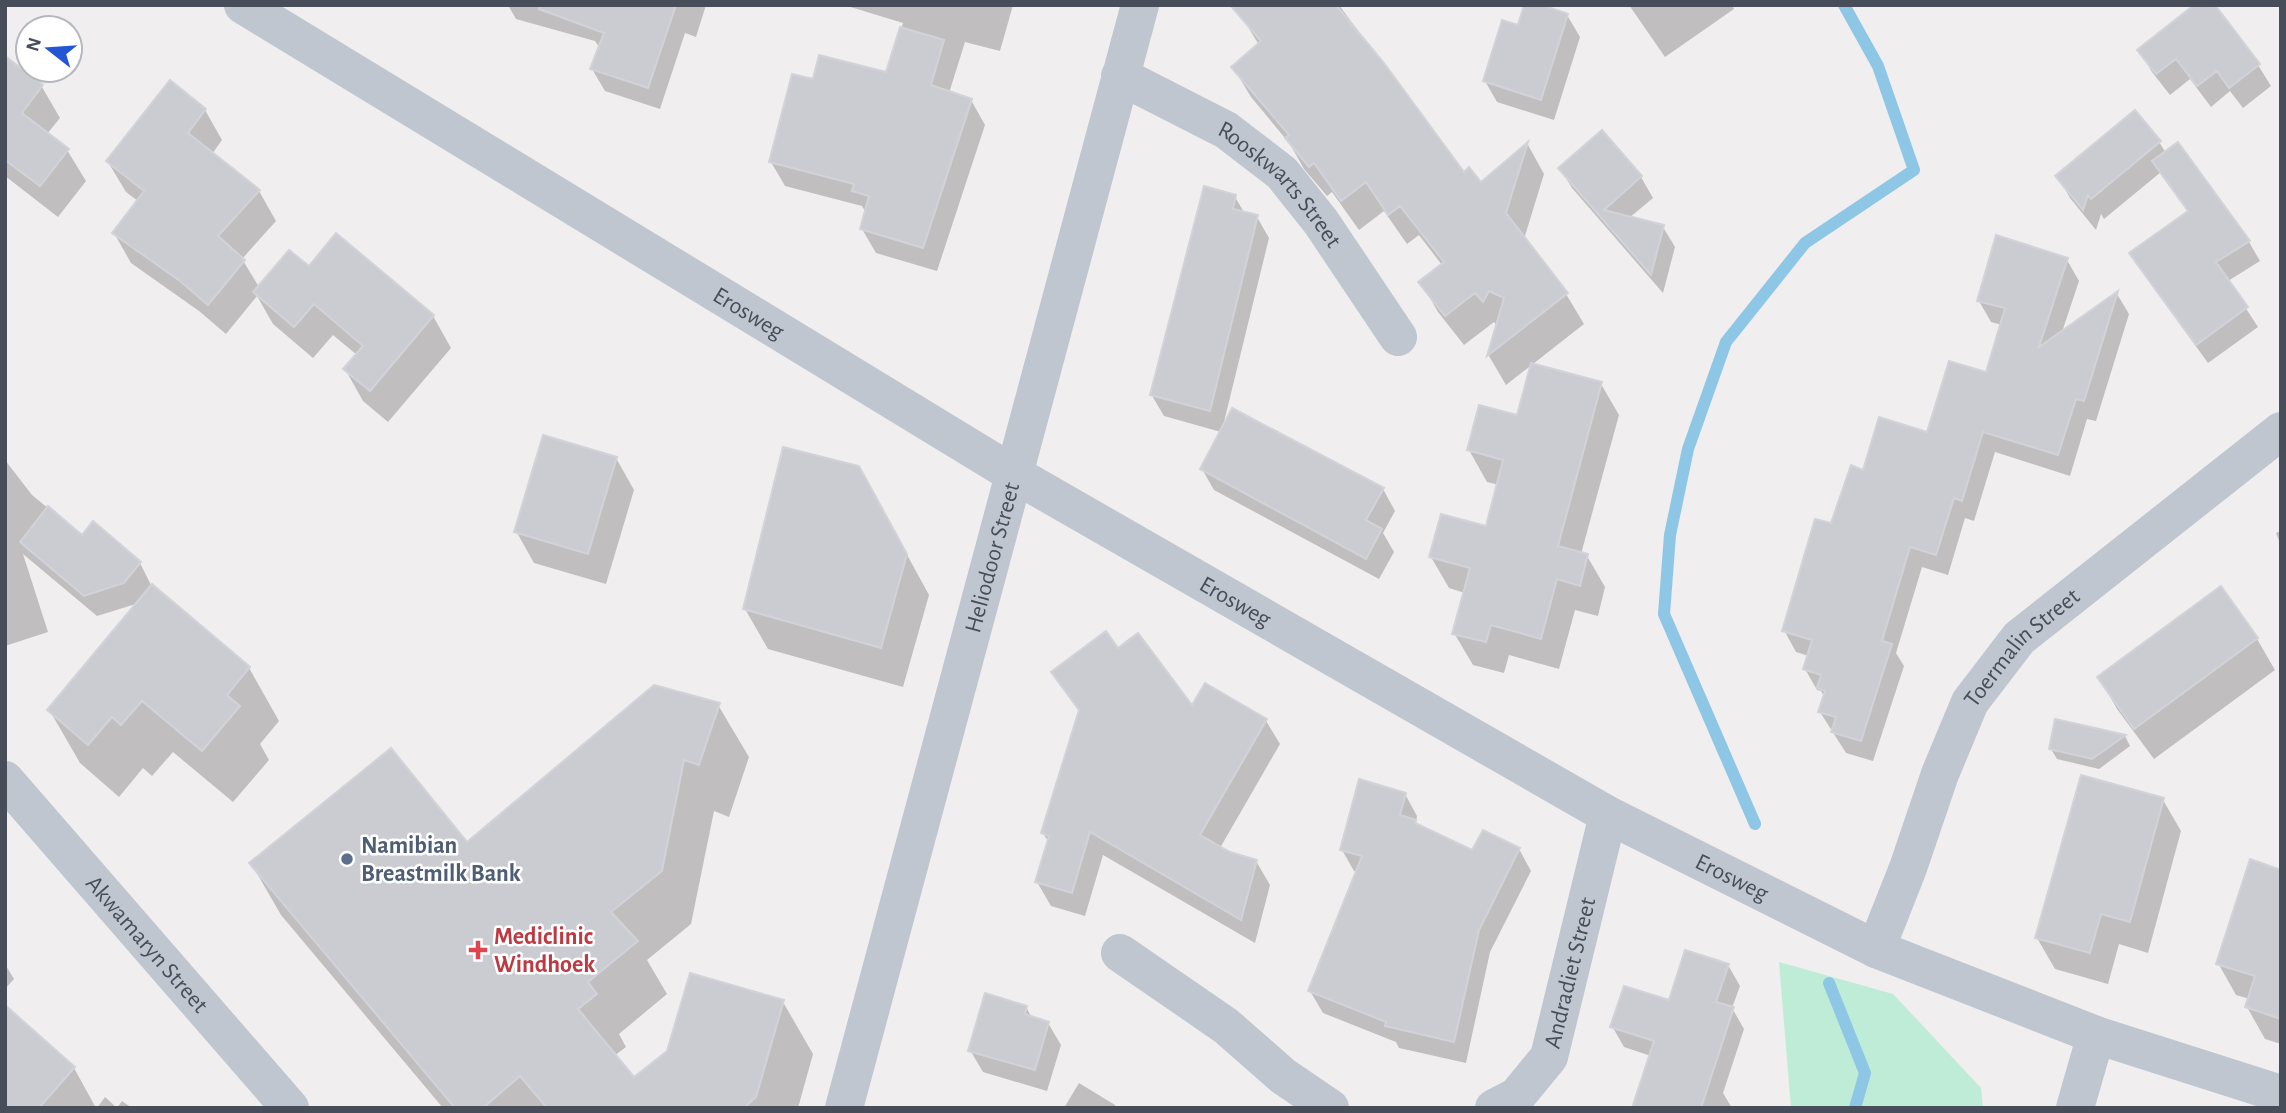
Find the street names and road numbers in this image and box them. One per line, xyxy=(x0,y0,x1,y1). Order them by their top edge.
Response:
street label: Rooskwarts Street xyxy=(1214,117,1346,252)
street label: Erosweg xyxy=(709,283,788,344)
street label: Heliodoor Street xyxy=(961,480,1024,636)
street label: Erosweg xyxy=(1195,572,1275,632)
street label: Toermalin Street xyxy=(1960,584,2085,712)
street label: Erosweg xyxy=(1691,850,1772,906)
street label: Akwamaryn Street xyxy=(81,871,213,1018)
street label: Andradiet Street xyxy=(1541,895,1601,1051)

